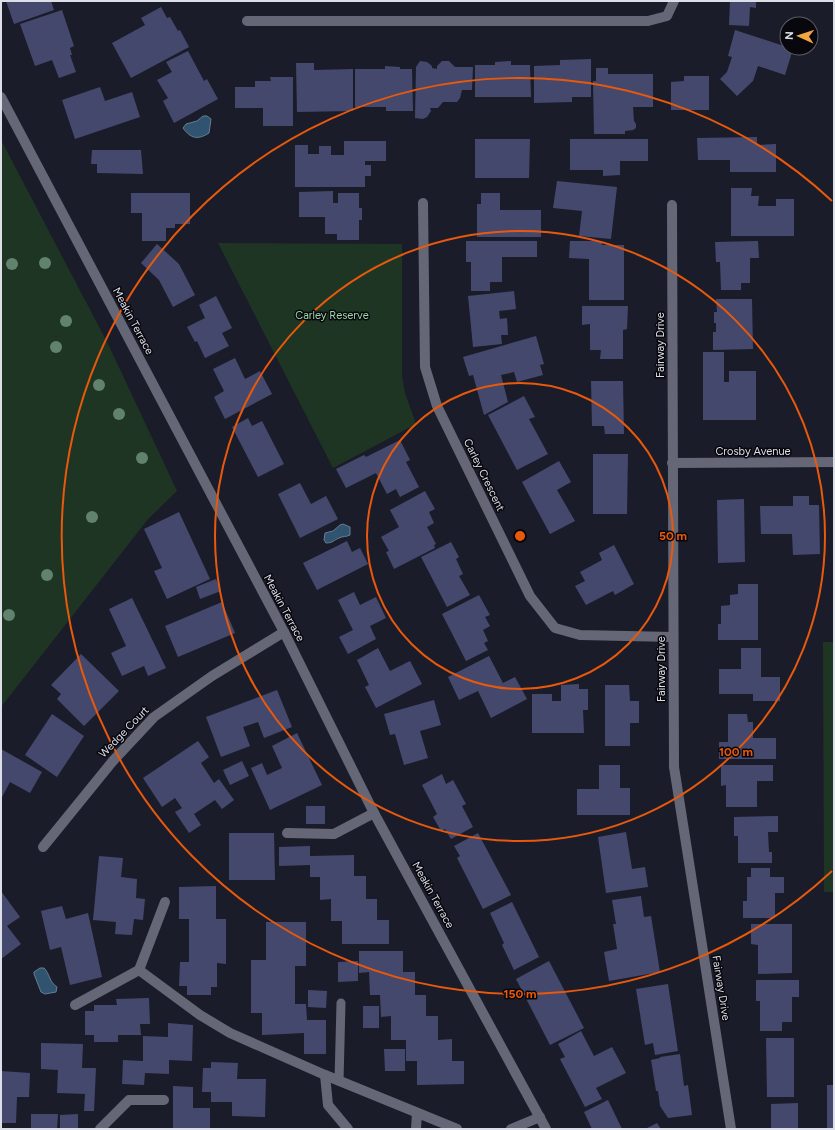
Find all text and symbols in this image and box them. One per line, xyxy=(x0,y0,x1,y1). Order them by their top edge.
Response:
north arrow xyxy=(779,16,819,56)
text: N xyxy=(783,31,796,40)
street label: Meakin Terrace xyxy=(110,285,156,357)
park label: Carley Reserve xyxy=(295,309,369,322)
street label: Fairway Drive xyxy=(654,312,667,378)
street label: Carley Crescent xyxy=(461,437,507,513)
street label: Crosby Avenue xyxy=(715,445,791,458)
centre of rings xyxy=(513,529,527,543)
text: 50 m xyxy=(659,529,687,543)
street label: Meakin Terrace xyxy=(261,572,307,644)
street label: Fairway Drive xyxy=(655,636,668,702)
street label: Wedge Court xyxy=(96,704,152,760)
text: 100 m xyxy=(719,745,753,759)
street label: Meakin Terrace xyxy=(409,859,457,931)
street label: Fairway Drive xyxy=(709,955,733,1021)
text: 150 m xyxy=(503,987,537,1001)

